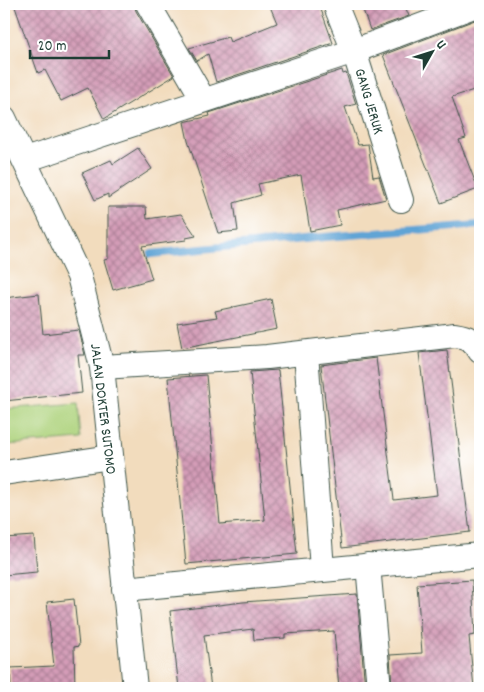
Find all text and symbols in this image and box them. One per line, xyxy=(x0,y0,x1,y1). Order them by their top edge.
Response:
scale bar xyxy=(30,28,109,60)
north arrow xyxy=(406,28,456,78)
text: 20 m xyxy=(38,36,66,58)
text: U xyxy=(431,36,451,54)
street label: GANG JERUK xyxy=(348,66,389,137)
street label: JALAN DOKTER SUTOMO xyxy=(83,343,121,476)

